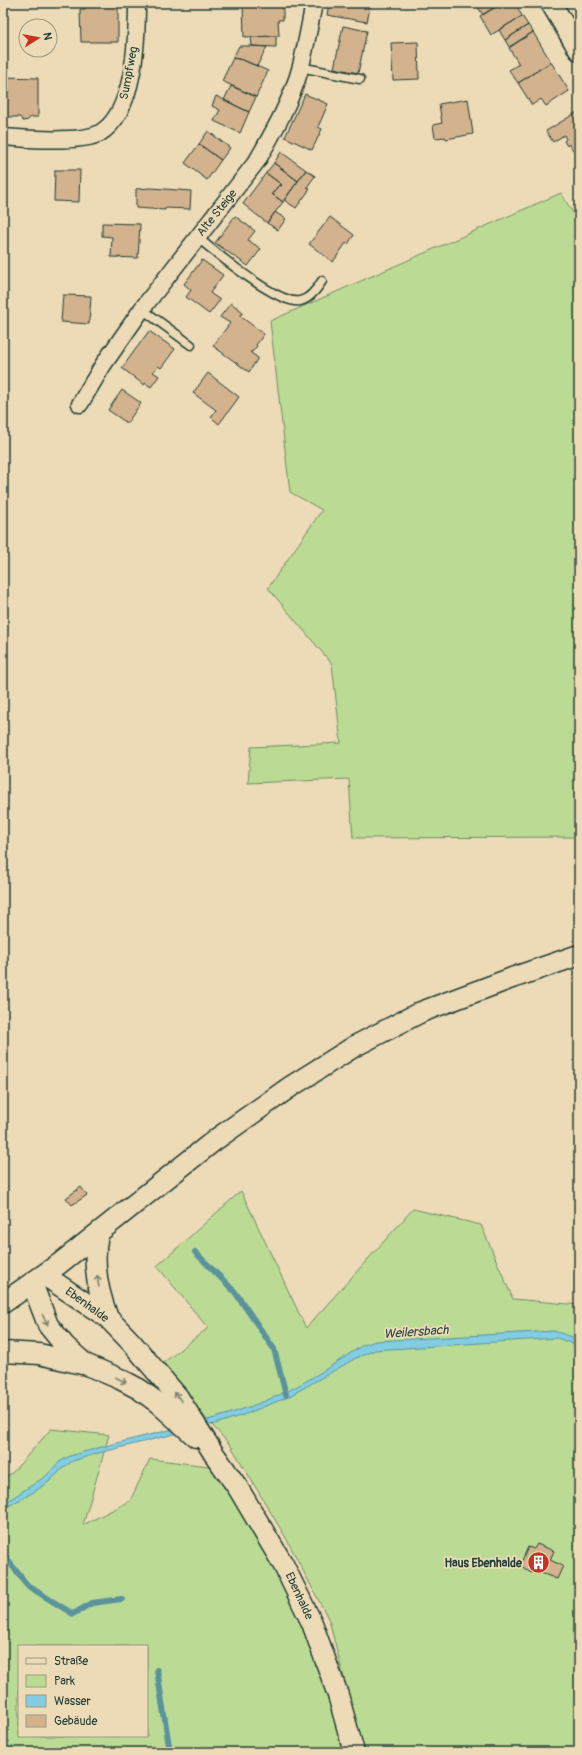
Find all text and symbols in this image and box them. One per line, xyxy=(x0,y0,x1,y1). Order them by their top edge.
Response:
north arrow xyxy=(18,18,58,58)
text: N xyxy=(40,31,55,42)
street label: Sumpfweg xyxy=(116,45,142,101)
street label: Alte Steige xyxy=(194,187,240,239)
one-way arrow xyxy=(94,1274,102,1287)
street label: Ebenhalde xyxy=(62,1284,112,1326)
one-way arrow xyxy=(42,1313,49,1325)
water label: Weilersbach xyxy=(383,1322,450,1342)
one-way arrow xyxy=(115,1376,127,1384)
one-way arrow xyxy=(173,1392,182,1403)
building icon: Haus Ebenhalde xyxy=(525,1550,551,1576)
place label: Haus Ebenhalde xyxy=(444,1556,523,1571)
street label: Ebenhalde xyxy=(282,1570,317,1622)
legend xyxy=(18,1645,148,1737)
text: Straße xyxy=(54,1654,88,1669)
text: Park xyxy=(54,1674,75,1689)
text: Wasser xyxy=(54,1694,91,1709)
text: Gebäude xyxy=(54,1714,98,1729)

